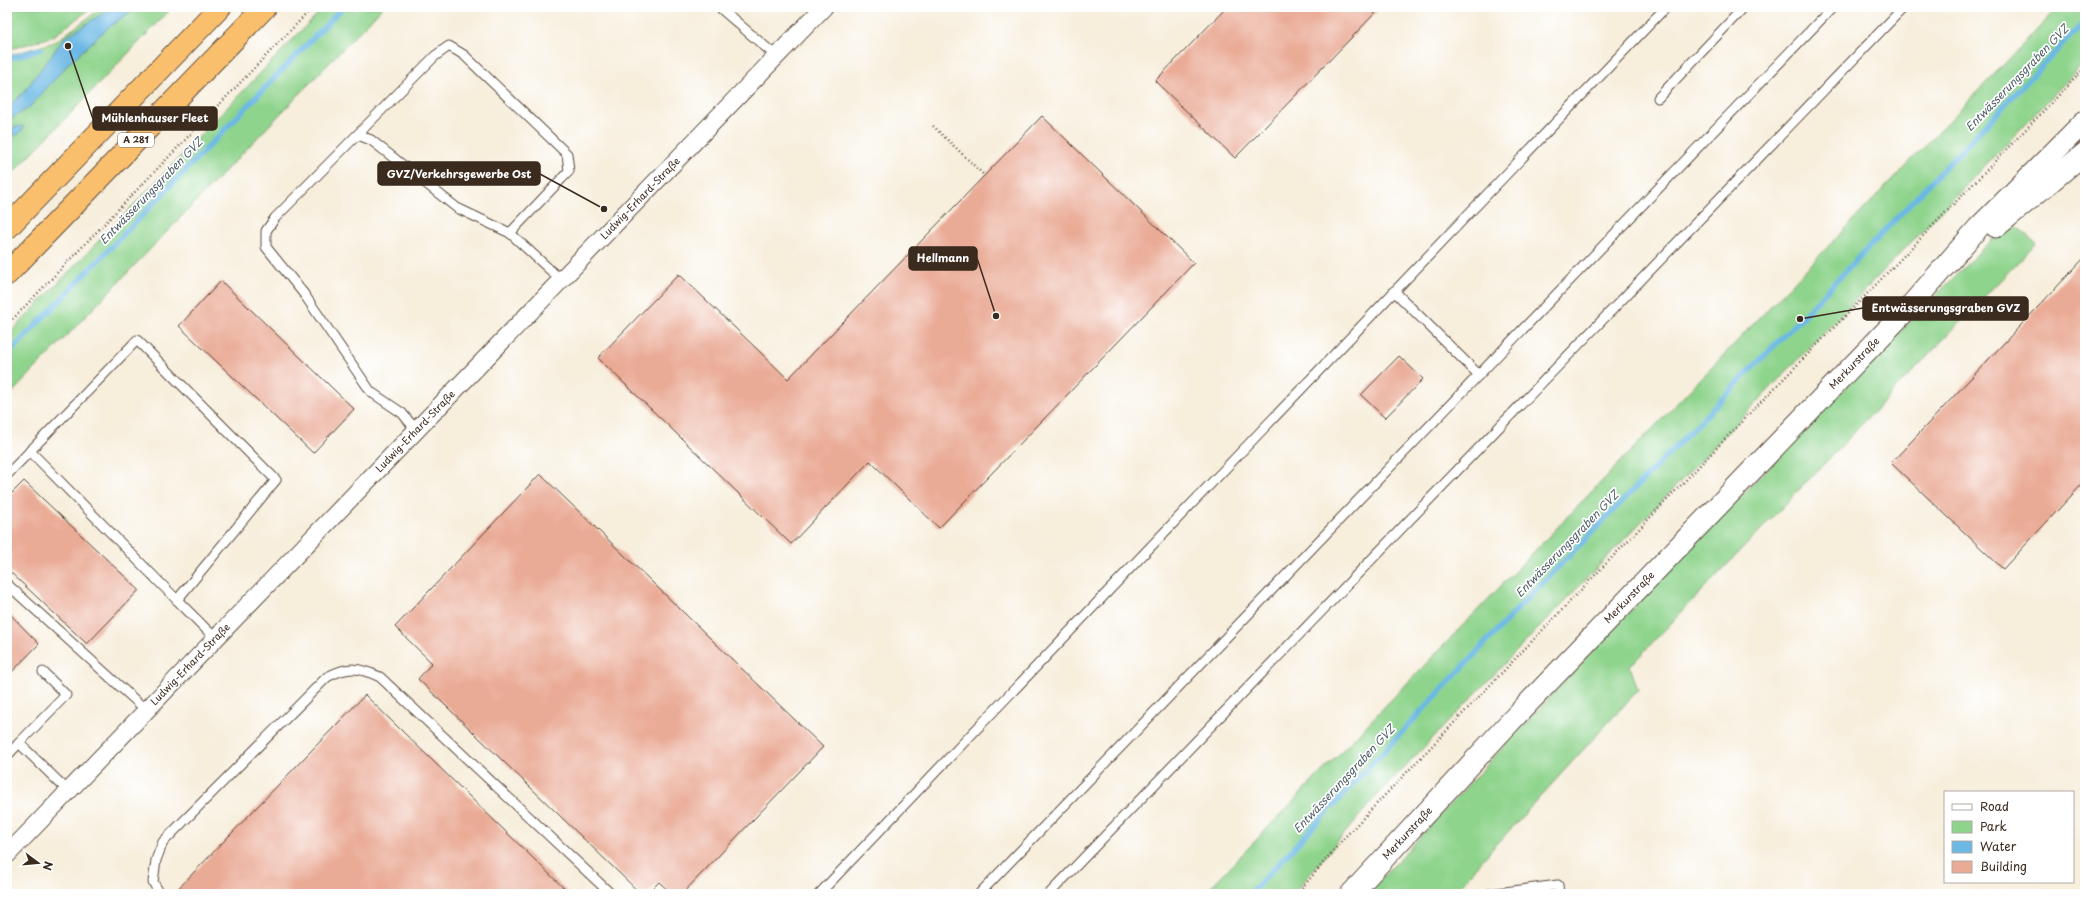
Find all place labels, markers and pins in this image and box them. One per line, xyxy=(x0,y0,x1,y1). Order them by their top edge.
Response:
callout: Mühlenhauser Fleet xyxy=(93,107,217,130)
callout: GVZ/Verkehrsgewerbe Ost xyxy=(378,162,540,185)
callout: Hellmann xyxy=(909,247,977,270)
callout: Entwässerungsgraben GVZ xyxy=(1863,297,2028,320)

